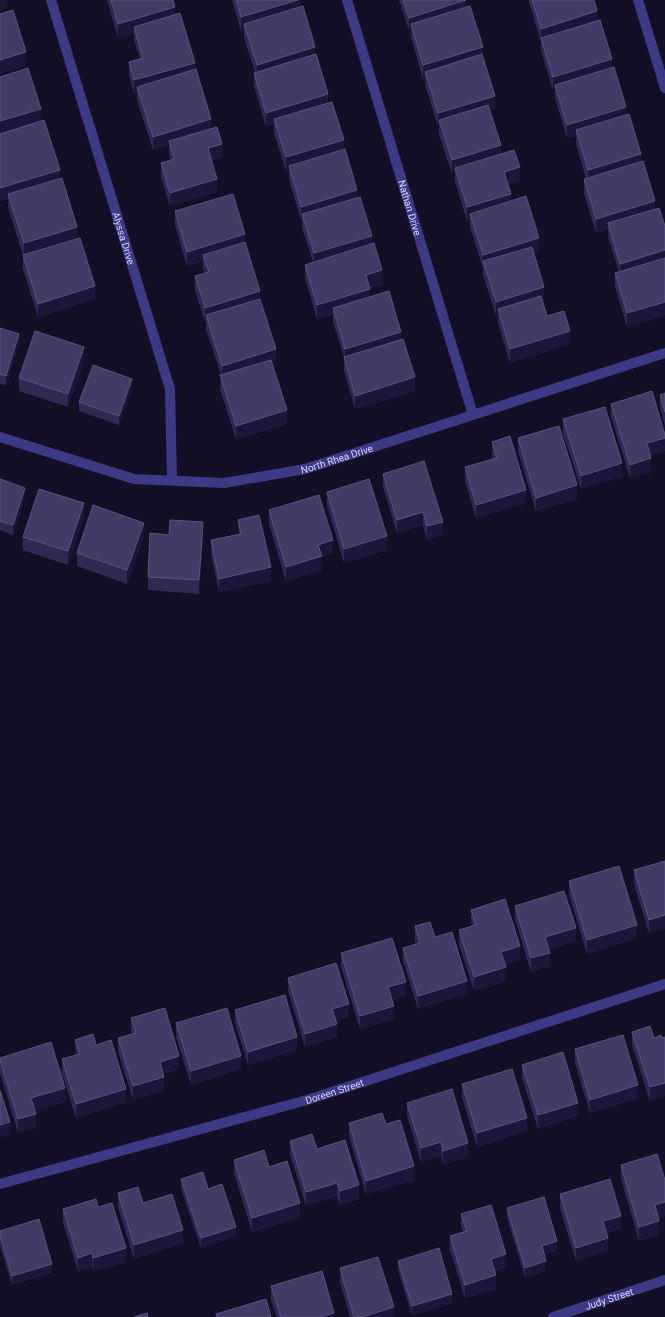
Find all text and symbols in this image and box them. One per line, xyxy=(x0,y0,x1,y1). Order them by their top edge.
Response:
street label: Nathan Drive xyxy=(396,179,424,237)
street label: Alyssa Drive xyxy=(111,210,137,266)
street label: North Rhea Drive xyxy=(300,442,374,475)
street label: Doreen Street xyxy=(304,1077,365,1106)
street label: Judy Street xyxy=(583,1285,635,1312)

